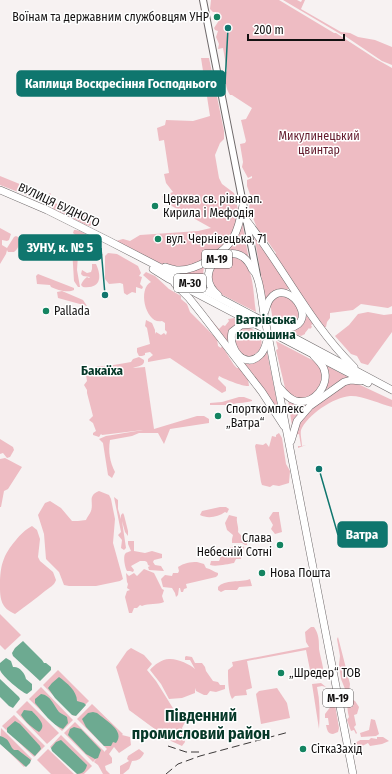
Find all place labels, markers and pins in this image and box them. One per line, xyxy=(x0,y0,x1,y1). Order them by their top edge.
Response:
place label: Воїнам та державним службовцям УНР xyxy=(12,10,209,24)
marker: Воїнам та державним службовцям УНР xyxy=(212,12,222,22)
callout: Каплиця Воскресіння Господнього xyxy=(17,71,225,96)
place label: Церква св. рівноап. Кирила і Мефодія xyxy=(163,192,263,220)
marker: Церква св. рівноап. Кирила і Мефодія xyxy=(150,201,160,211)
place label: вул. Чернівецька, 71 xyxy=(166,232,267,246)
marker: вул. Чернівецька, 71 xyxy=(153,234,163,244)
callout: ЗУНУ, к. № 5 xyxy=(19,235,101,260)
place label: Pallada xyxy=(54,304,90,318)
marker: Pallada xyxy=(41,306,51,316)
place label: Спорткомплекс „Ватра“ xyxy=(226,402,304,430)
marker: Спорткомплекс „Ватра“ xyxy=(213,411,223,421)
callout: Ватра xyxy=(338,522,387,547)
place label: Слава Небесній Сотні xyxy=(197,531,272,559)
marker: Слава Небесній Сотні xyxy=(275,540,285,550)
place label: Нова Пошта xyxy=(270,566,331,580)
marker: Нова Пошта xyxy=(257,568,267,578)
place label: „Шредер“ ТОВ xyxy=(289,666,361,680)
marker: „Шредер“ ТОВ xyxy=(276,668,286,678)
place label: СіткаЗахід xyxy=(311,742,362,756)
marker: СіткаЗахід xyxy=(298,744,308,754)

